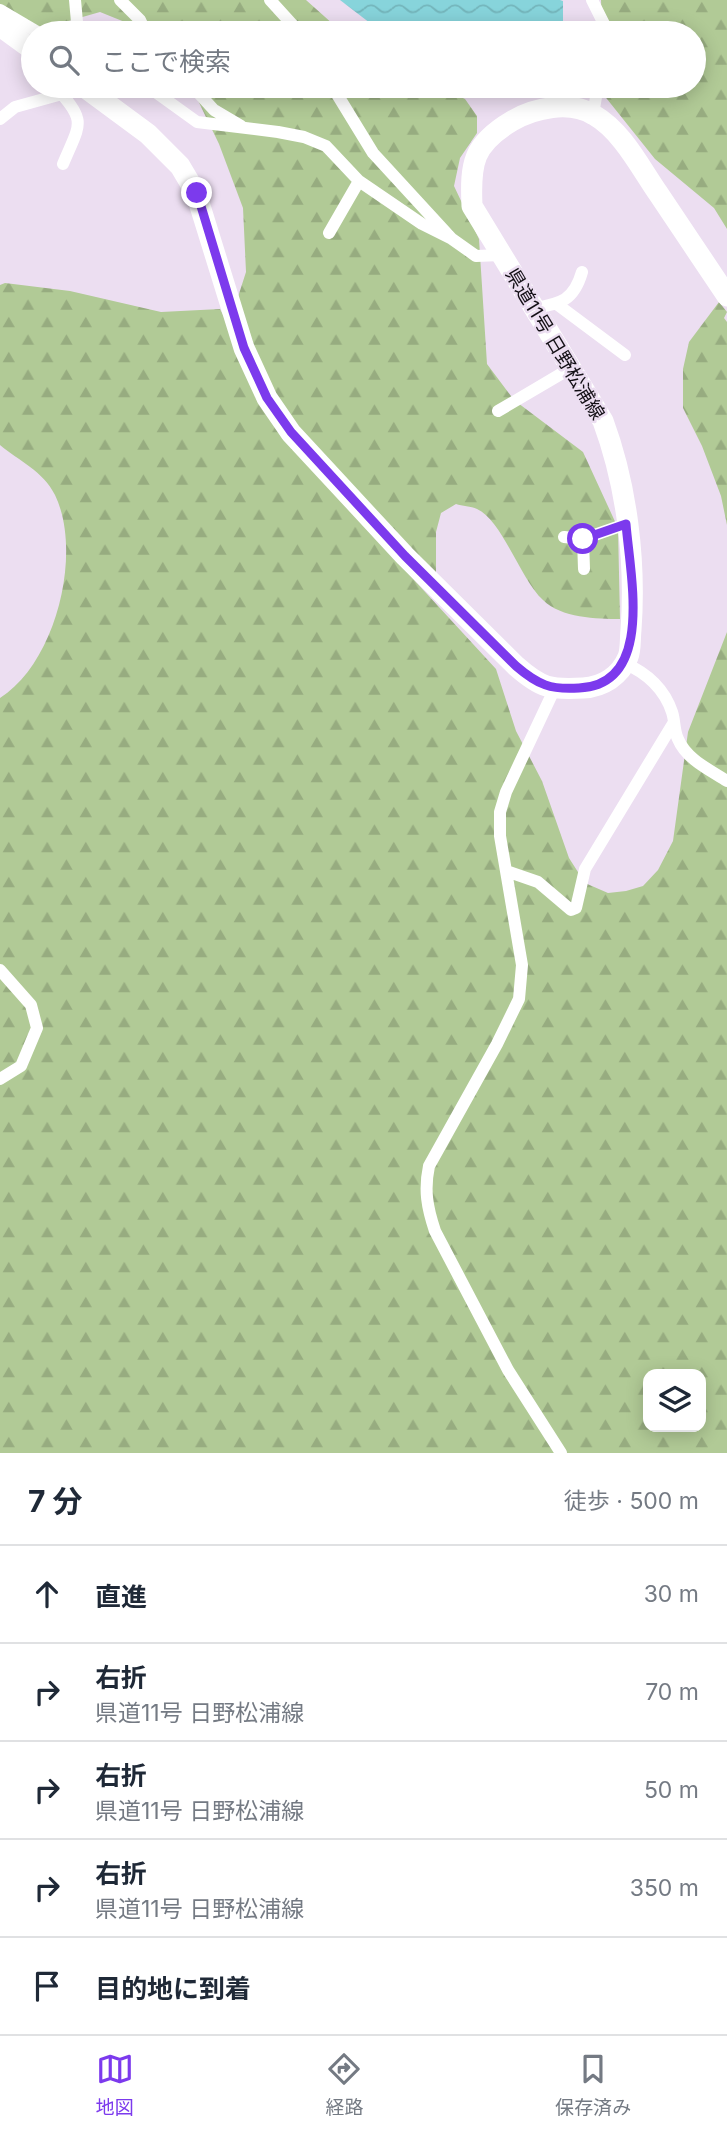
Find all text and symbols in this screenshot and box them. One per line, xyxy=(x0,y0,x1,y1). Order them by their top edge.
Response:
search box xyxy=(21,21,706,98)
icon: search xyxy=(45,41,83,79)
text: ここで検索 xyxy=(101,46,231,77)
route end xyxy=(181,177,212,208)
street label: 県道11号 日野松浦線 xyxy=(501,264,609,424)
route start xyxy=(567,523,598,554)
map controls xyxy=(643,1369,706,1432)
button: layers xyxy=(643,1369,706,1432)
text: 7 分 xyxy=(28,1483,83,1519)
text: 徒歩 · 500 m xyxy=(564,1487,699,1515)
icon: ahead xyxy=(28,1575,66,1613)
text: 30 m xyxy=(644,1580,699,1608)
text: 直進 xyxy=(95,1581,147,1612)
text: 右折 xyxy=(95,1662,147,1693)
icon: right xyxy=(28,1673,66,1711)
text: 70 m xyxy=(645,1678,699,1706)
text: 県道11号 日野松浦線 xyxy=(95,1699,304,1727)
text: 右折 xyxy=(95,1760,147,1791)
icon: right xyxy=(28,1771,66,1809)
text: 50 m xyxy=(644,1776,699,1804)
text: 県道11号 日野松浦線 xyxy=(95,1797,304,1825)
text: 右折 xyxy=(95,1858,147,1889)
icon: right xyxy=(28,1869,66,1907)
text: 350 m xyxy=(630,1874,699,1902)
text: 県道11号 日野松浦線 xyxy=(95,1895,304,1923)
icon: arrive xyxy=(28,1967,66,2005)
text: 目的地に到着 xyxy=(95,1973,251,2004)
tab: 地図 xyxy=(96,2050,134,2119)
tab: 経路 xyxy=(325,2050,363,2119)
tab: 保存済み xyxy=(555,2050,631,2119)

